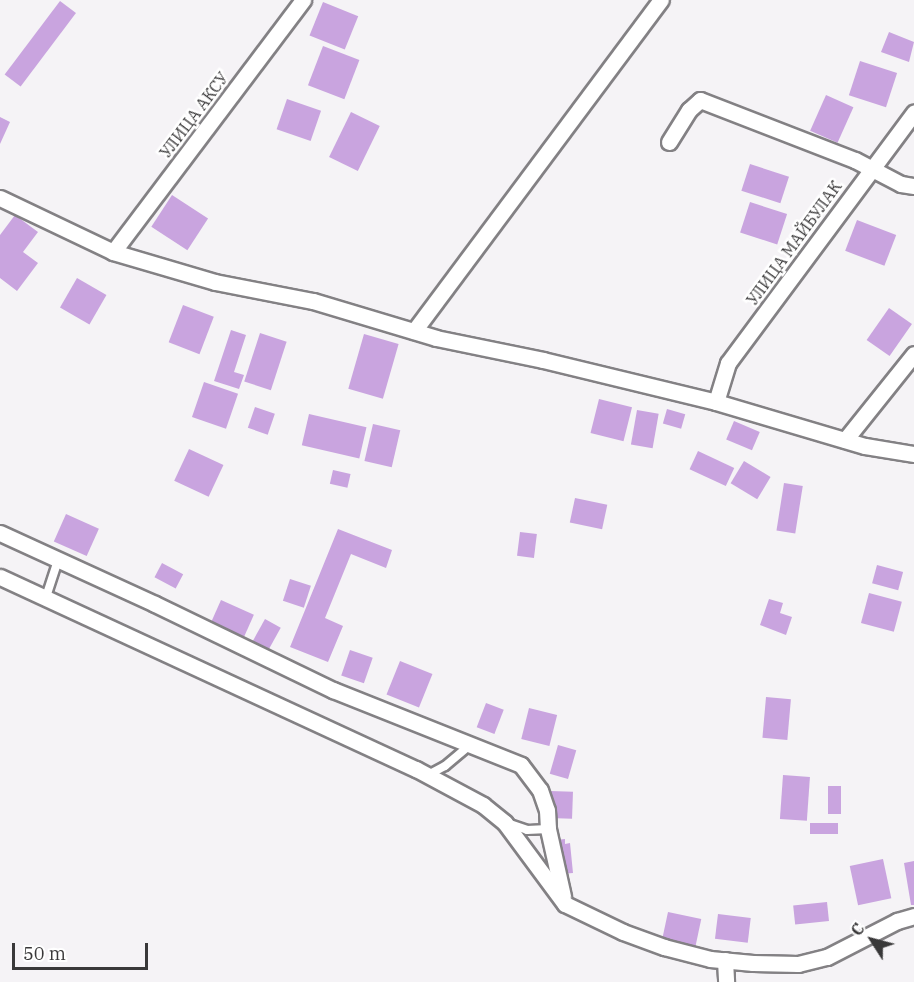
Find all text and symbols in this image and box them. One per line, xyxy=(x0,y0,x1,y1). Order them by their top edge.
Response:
street label: УЛИЦА АКСУ xyxy=(156,69,232,161)
street label: УЛИЦА МАЙБУЛАК xyxy=(742,177,846,309)
north arrow xyxy=(842,910,902,970)
text: С xyxy=(846,919,869,940)
scale bar xyxy=(15,931,152,969)
text: 50 m xyxy=(23,942,66,965)

